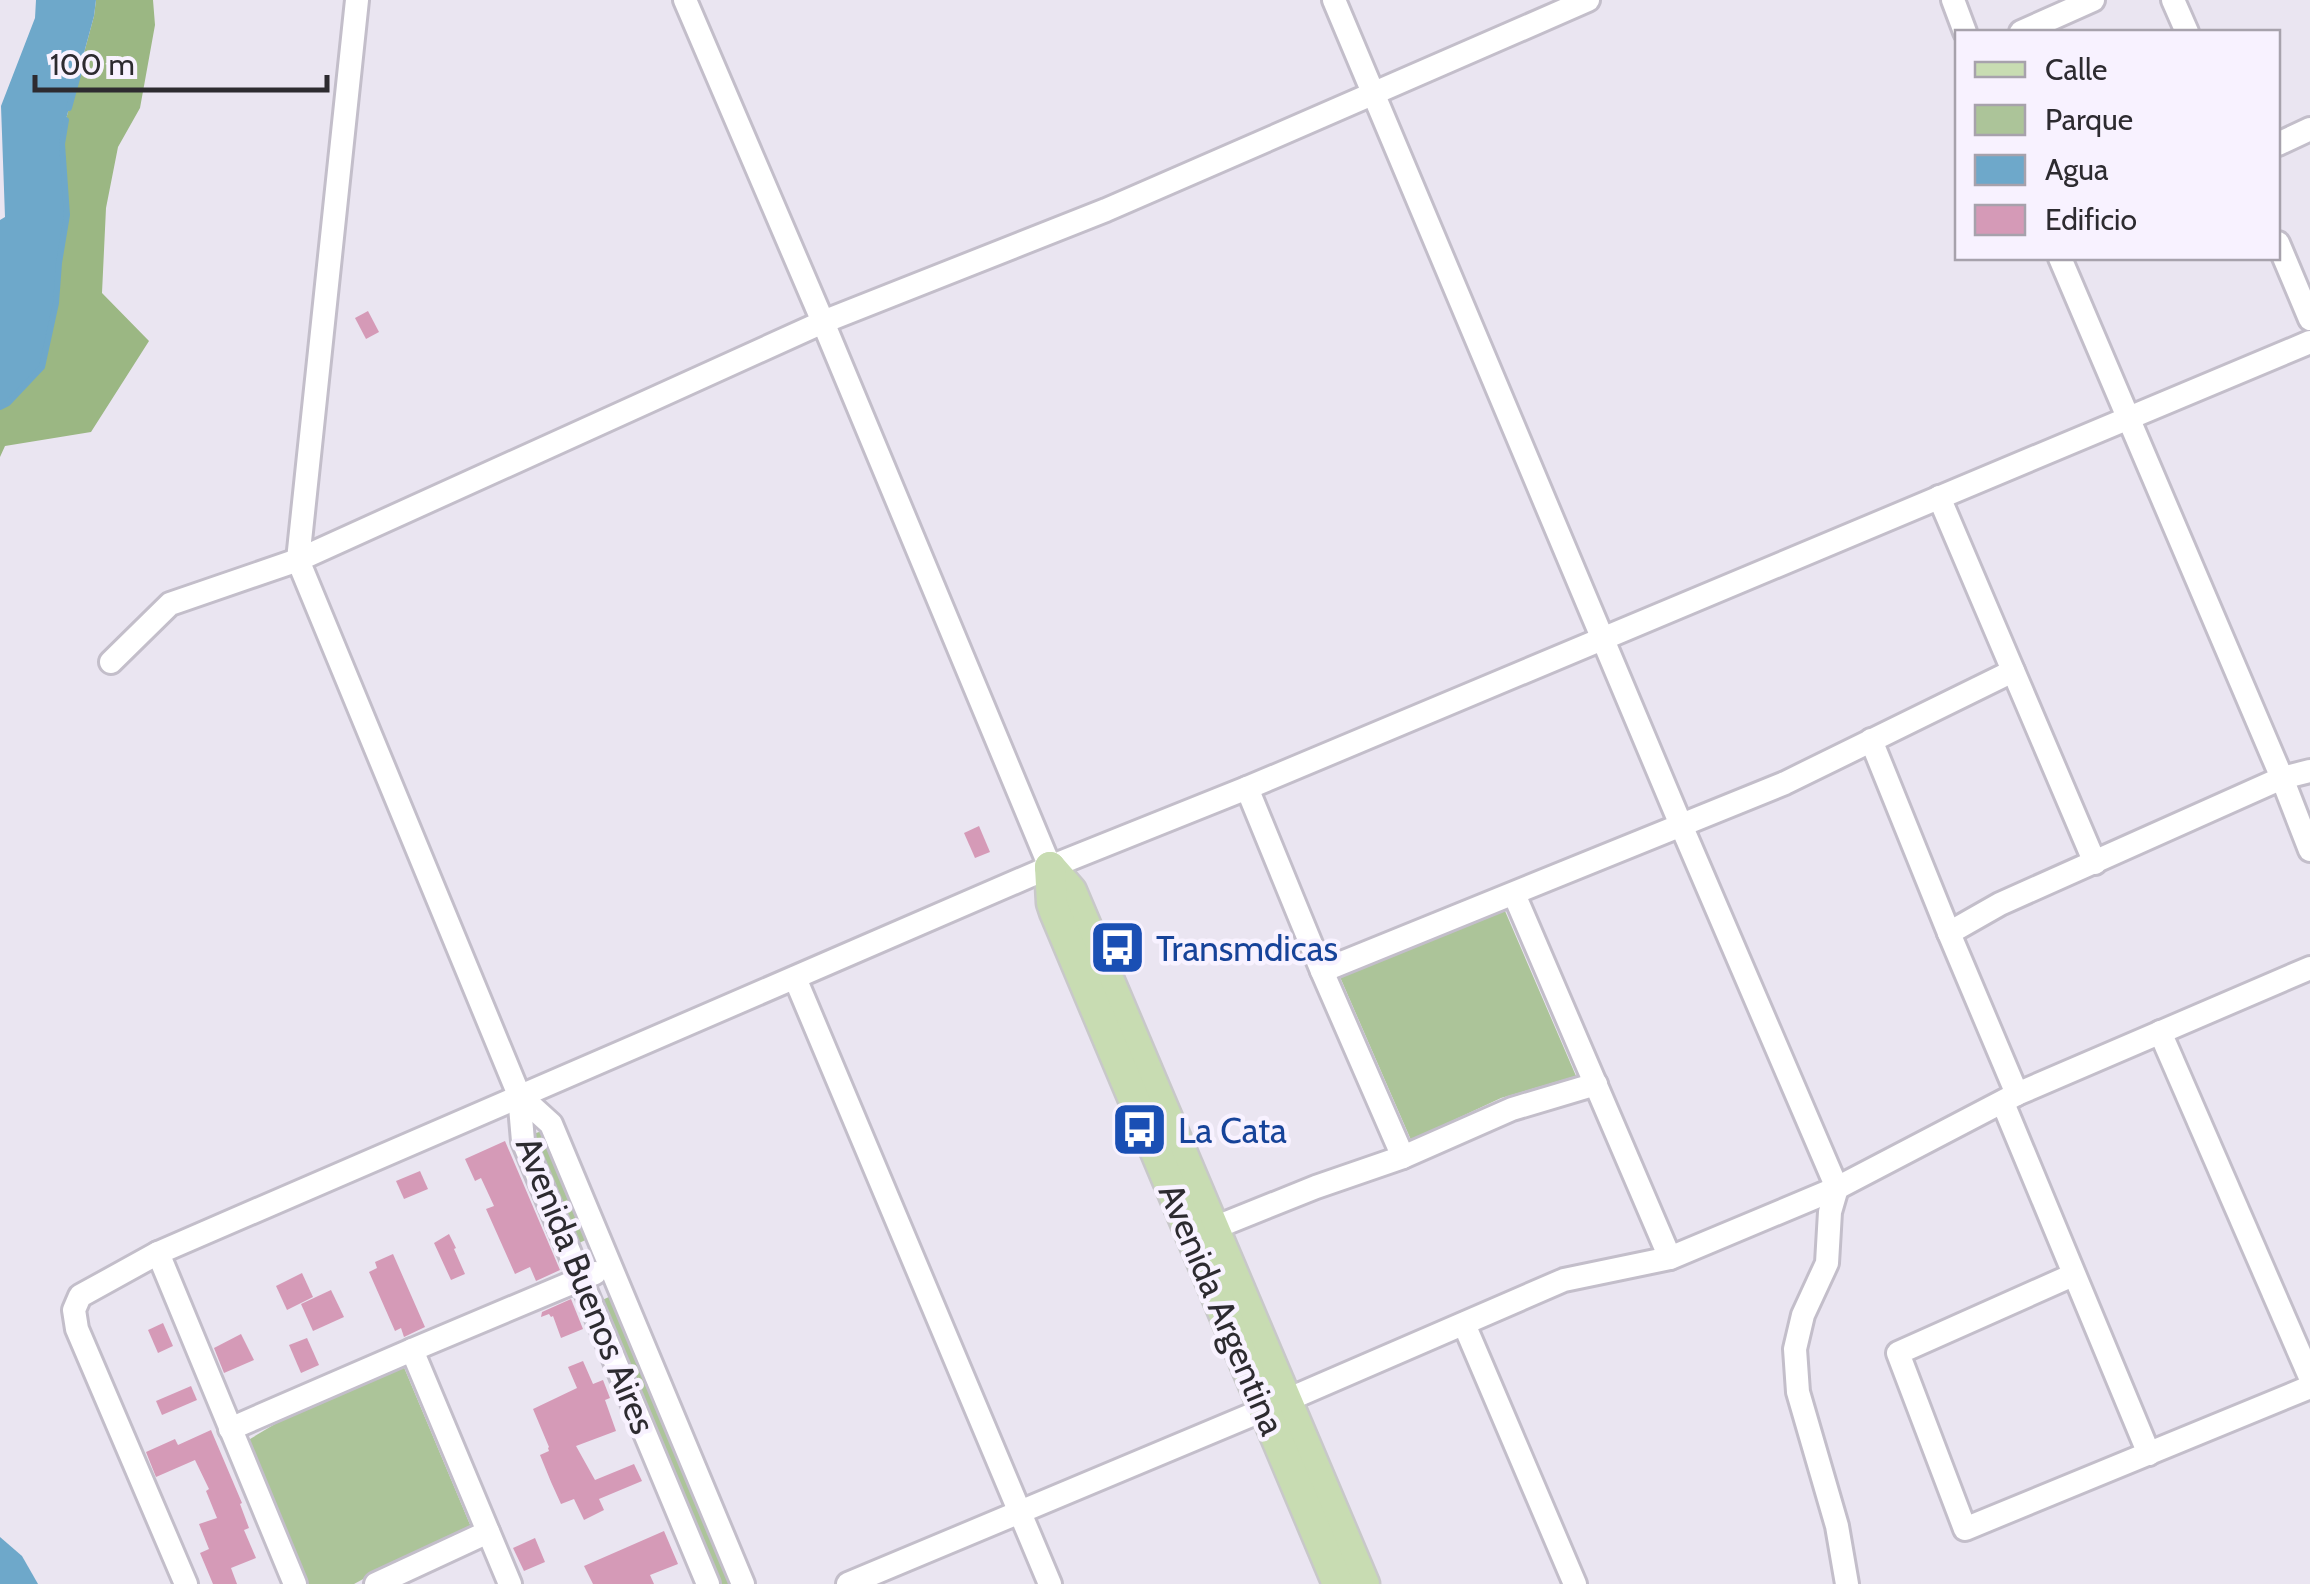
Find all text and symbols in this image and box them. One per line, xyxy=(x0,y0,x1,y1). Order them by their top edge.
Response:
scale bar xyxy=(35,30,328,92)
legend xyxy=(1955,30,2280,260)
text: 100 m xyxy=(50,46,135,83)
text: Calle xyxy=(2045,51,2107,88)
text: Parque xyxy=(2045,101,2133,138)
text: Agua xyxy=(2045,151,2109,188)
text: Edificio xyxy=(2045,201,2137,238)
bus stop icon: Transmdicas xyxy=(1087,918,1147,978)
place label: Transmdicas xyxy=(1156,927,1338,970)
bus stop icon: La Cata xyxy=(1109,1100,1169,1160)
place label: La Cata xyxy=(1178,1109,1287,1152)
street label: Avenida Buenos Aires xyxy=(507,1130,665,1440)
street label: Avenida Argentina xyxy=(1150,1177,1294,1441)

